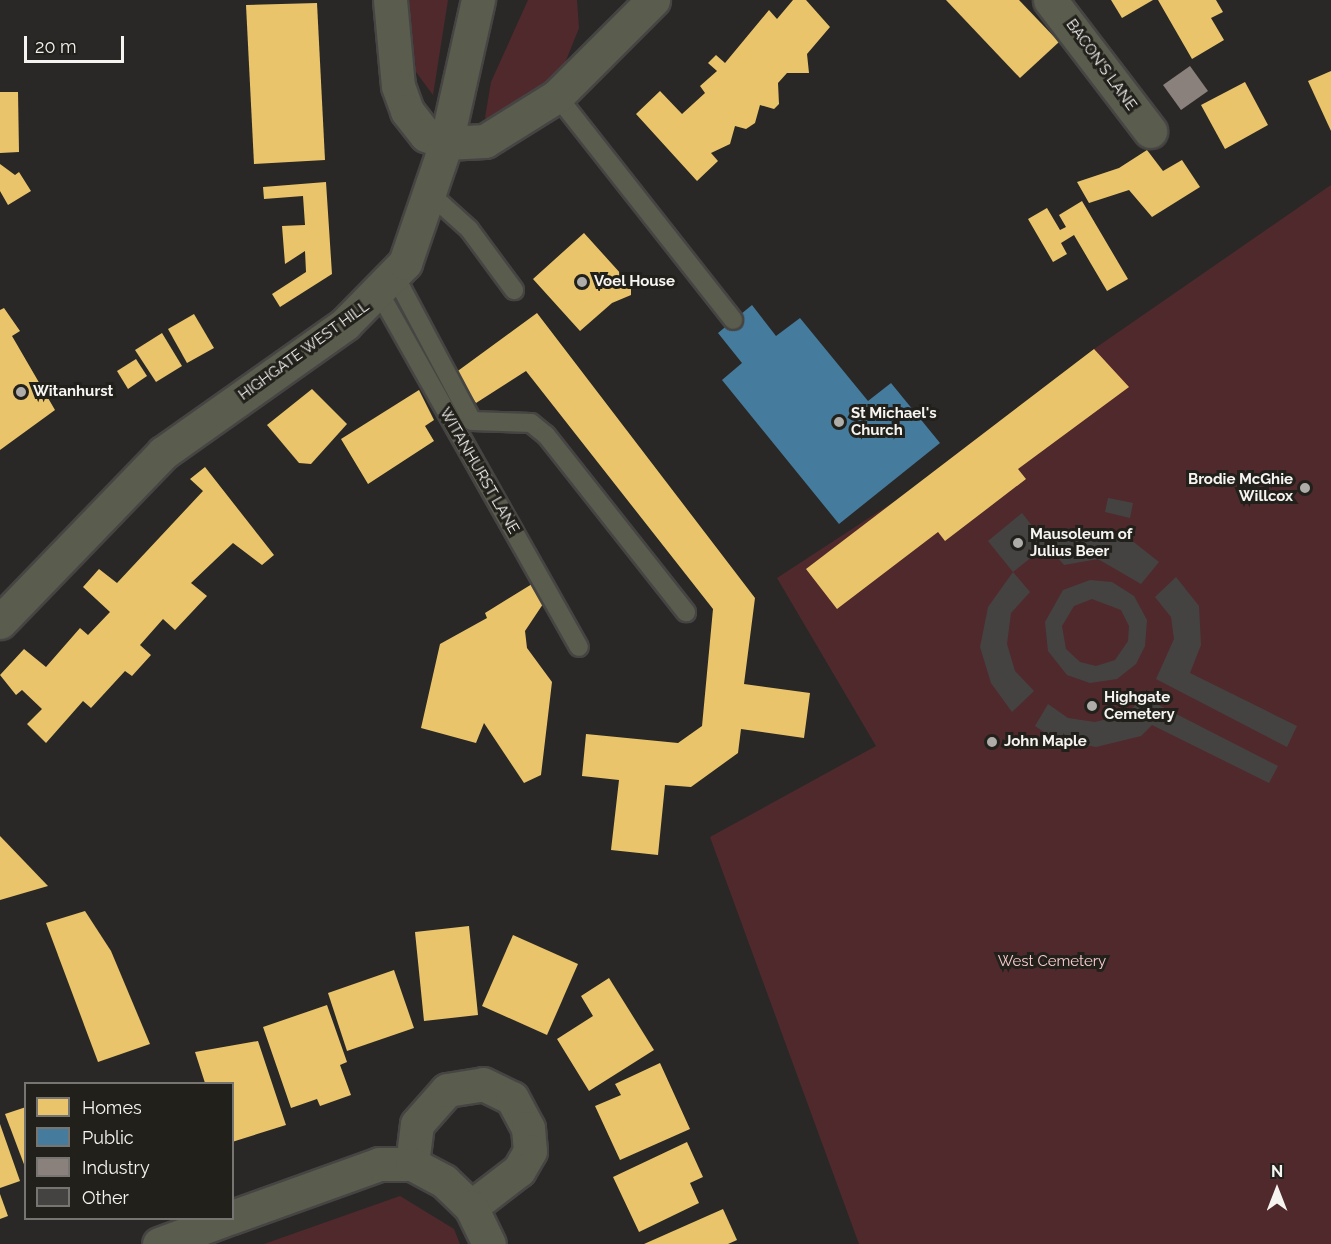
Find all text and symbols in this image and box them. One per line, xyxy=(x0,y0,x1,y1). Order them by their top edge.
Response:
street label: BACON'S LANE xyxy=(1062,16,1140,114)
scale bar xyxy=(27,24,128,62)
text: 20 m xyxy=(35,36,77,57)
place label: Voel House xyxy=(594,273,675,291)
marker: Voel House xyxy=(575,275,589,289)
street label: HIGHGATE WEST HILL xyxy=(235,297,373,405)
place label: Witanhurst xyxy=(33,383,113,401)
marker: Witanhurst xyxy=(14,385,28,399)
place label: St Michael's Church xyxy=(851,404,937,439)
street label: WITANHURST LANE xyxy=(435,405,523,537)
marker: St Michael's Church xyxy=(832,415,846,429)
place label: Brodie McGhie Willcox xyxy=(1188,470,1293,505)
marker: Brodie McGhie Willcox xyxy=(1298,481,1312,495)
place label: Mausoleum of Julius Beer xyxy=(1030,525,1132,560)
marker: Mausoleum of Julius Beer xyxy=(1011,536,1025,550)
place label: Highgate Cemetery xyxy=(1104,688,1175,723)
marker: Highgate Cemetery xyxy=(1085,699,1099,713)
place label: John Maple xyxy=(1004,733,1087,751)
marker: John Maple xyxy=(985,735,999,749)
park label: West Cemetery xyxy=(998,953,1106,971)
legend xyxy=(24,1082,234,1220)
text: Homes xyxy=(82,1097,142,1118)
text: Public xyxy=(82,1127,134,1148)
text: Industry xyxy=(82,1157,150,1178)
north arrow xyxy=(1247,1160,1307,1220)
text: N xyxy=(1271,1162,1283,1181)
text: Other xyxy=(82,1187,129,1208)

